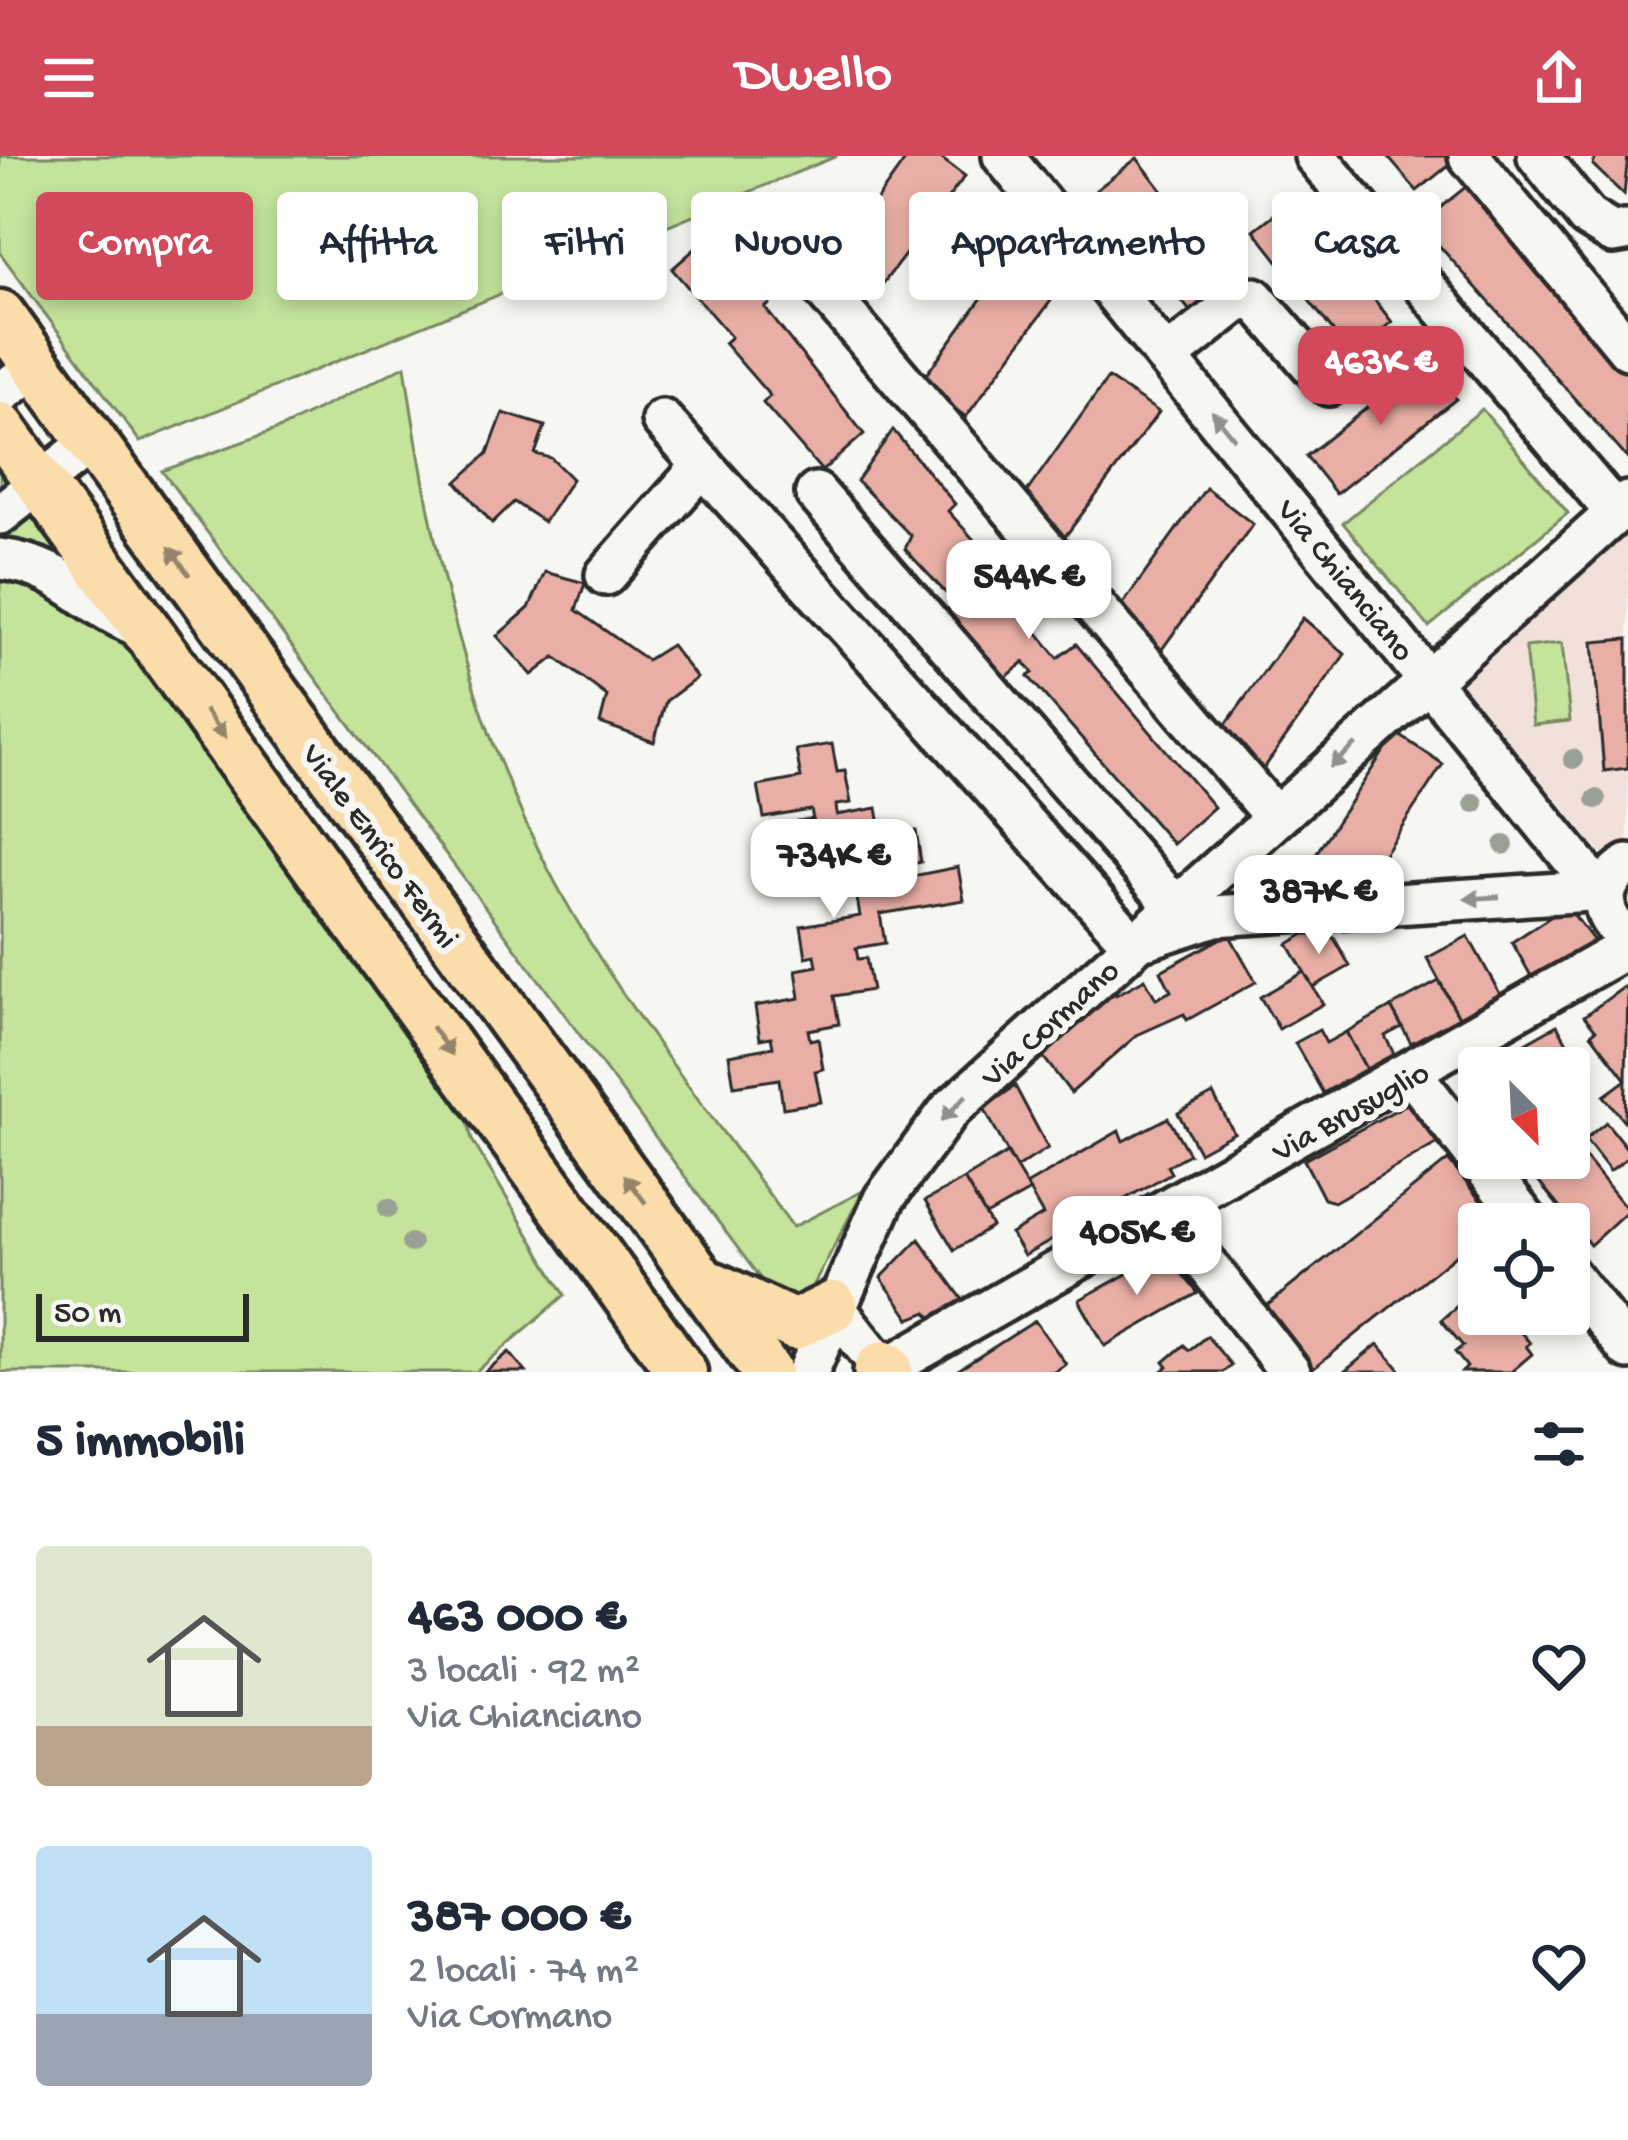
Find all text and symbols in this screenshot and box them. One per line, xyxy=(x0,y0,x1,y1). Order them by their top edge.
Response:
icon: menu xyxy=(36,45,102,111)
icon: share xyxy=(1526,45,1592,111)
text: Dwello xyxy=(736,46,892,110)
chip: Compra xyxy=(36,192,253,300)
chip: Affitta xyxy=(277,192,478,300)
chip: Filtri xyxy=(502,192,667,300)
chip: Nuovo xyxy=(691,192,885,300)
chip: Appartamento xyxy=(909,192,1248,300)
chip: Casa xyxy=(1272,192,1441,300)
pin: 463K € xyxy=(1283,326,1479,428)
text: 463K € xyxy=(1325,342,1437,388)
one-way arrow xyxy=(1210,410,1236,441)
street label: Via Chianciano xyxy=(1266,492,1420,671)
pin: 544K € xyxy=(931,540,1127,642)
one-way arrow xyxy=(168,545,192,577)
text: 544K € xyxy=(973,556,1085,602)
one-way arrow xyxy=(203,708,226,740)
street label: Viale Enrico Fermi xyxy=(291,737,465,957)
one-way arrow xyxy=(1328,742,1357,769)
pin: 734K € xyxy=(736,819,932,921)
text: 734K € xyxy=(778,835,890,881)
pin: 387K € xyxy=(1221,855,1417,957)
text: 387K € xyxy=(1261,871,1377,917)
one-way arrow xyxy=(1463,889,1501,908)
street label: Via Cormano xyxy=(974,953,1129,1098)
one-way arrow xyxy=(430,1024,454,1056)
north arrow xyxy=(1458,1047,1590,1179)
map controls xyxy=(1458,1047,1590,1335)
street label: Via Brusuglio xyxy=(1266,1056,1437,1173)
one-way arrow xyxy=(941,1093,969,1122)
one-way arrow xyxy=(624,1173,648,1204)
pin: 405K € xyxy=(1039,1196,1235,1298)
button: locate xyxy=(1458,1203,1590,1335)
text: 405K € xyxy=(1079,1212,1195,1258)
scale bar xyxy=(36,1288,249,1341)
text: 50 m xyxy=(54,1296,121,1334)
icon: filters xyxy=(1526,1411,1592,1477)
text: 5 immobili xyxy=(36,1414,245,1474)
text: 463 000 € xyxy=(408,1590,626,1650)
icon: home xyxy=(132,1594,276,1738)
icon: heart xyxy=(1526,1633,1592,1699)
text: 3 locali · 92 m² xyxy=(408,1650,640,1696)
text: Via Chianciano xyxy=(408,1696,642,1742)
text: 387 000 € xyxy=(408,1890,630,1950)
icon: home xyxy=(132,1894,276,2038)
icon: heart xyxy=(1526,1933,1592,1999)
text: 2 locali · 74 m² xyxy=(408,1950,639,1996)
text: Via Cormano xyxy=(408,1996,612,2042)

